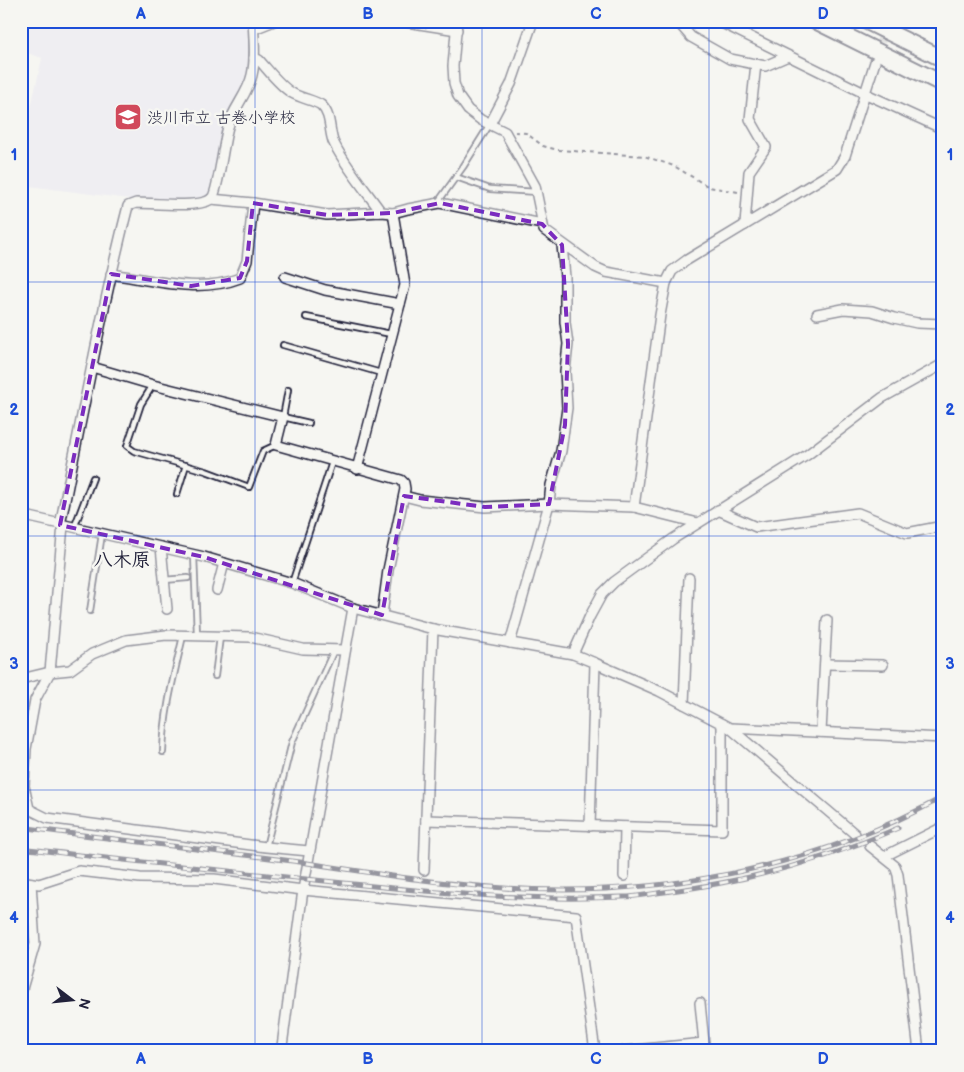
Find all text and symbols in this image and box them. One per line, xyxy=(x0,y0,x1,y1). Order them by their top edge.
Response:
text: A xyxy=(135,5,146,24)
text: B xyxy=(362,5,374,24)
text: C xyxy=(590,5,602,24)
text: D xyxy=(817,5,829,24)
school or university icon: 渋川市立 古巻小学校 xyxy=(113,102,143,132)
place label: 渋川市立 古巻小学校 xyxy=(147,109,295,128)
text: 1 xyxy=(11,146,17,165)
text: 1 xyxy=(947,146,953,165)
text: 2 xyxy=(9,401,19,420)
text: 2 xyxy=(945,401,955,420)
district label: 八木原 xyxy=(93,549,151,572)
text: 3 xyxy=(9,655,19,674)
text: 3 xyxy=(945,655,955,674)
text: 4 xyxy=(9,909,19,928)
text: 4 xyxy=(945,909,955,928)
north arrow xyxy=(48,974,98,1024)
text: N xyxy=(74,996,94,1011)
text: A xyxy=(135,1050,146,1069)
text: B xyxy=(362,1050,374,1069)
text: C xyxy=(590,1050,602,1069)
text: D xyxy=(817,1050,829,1069)

